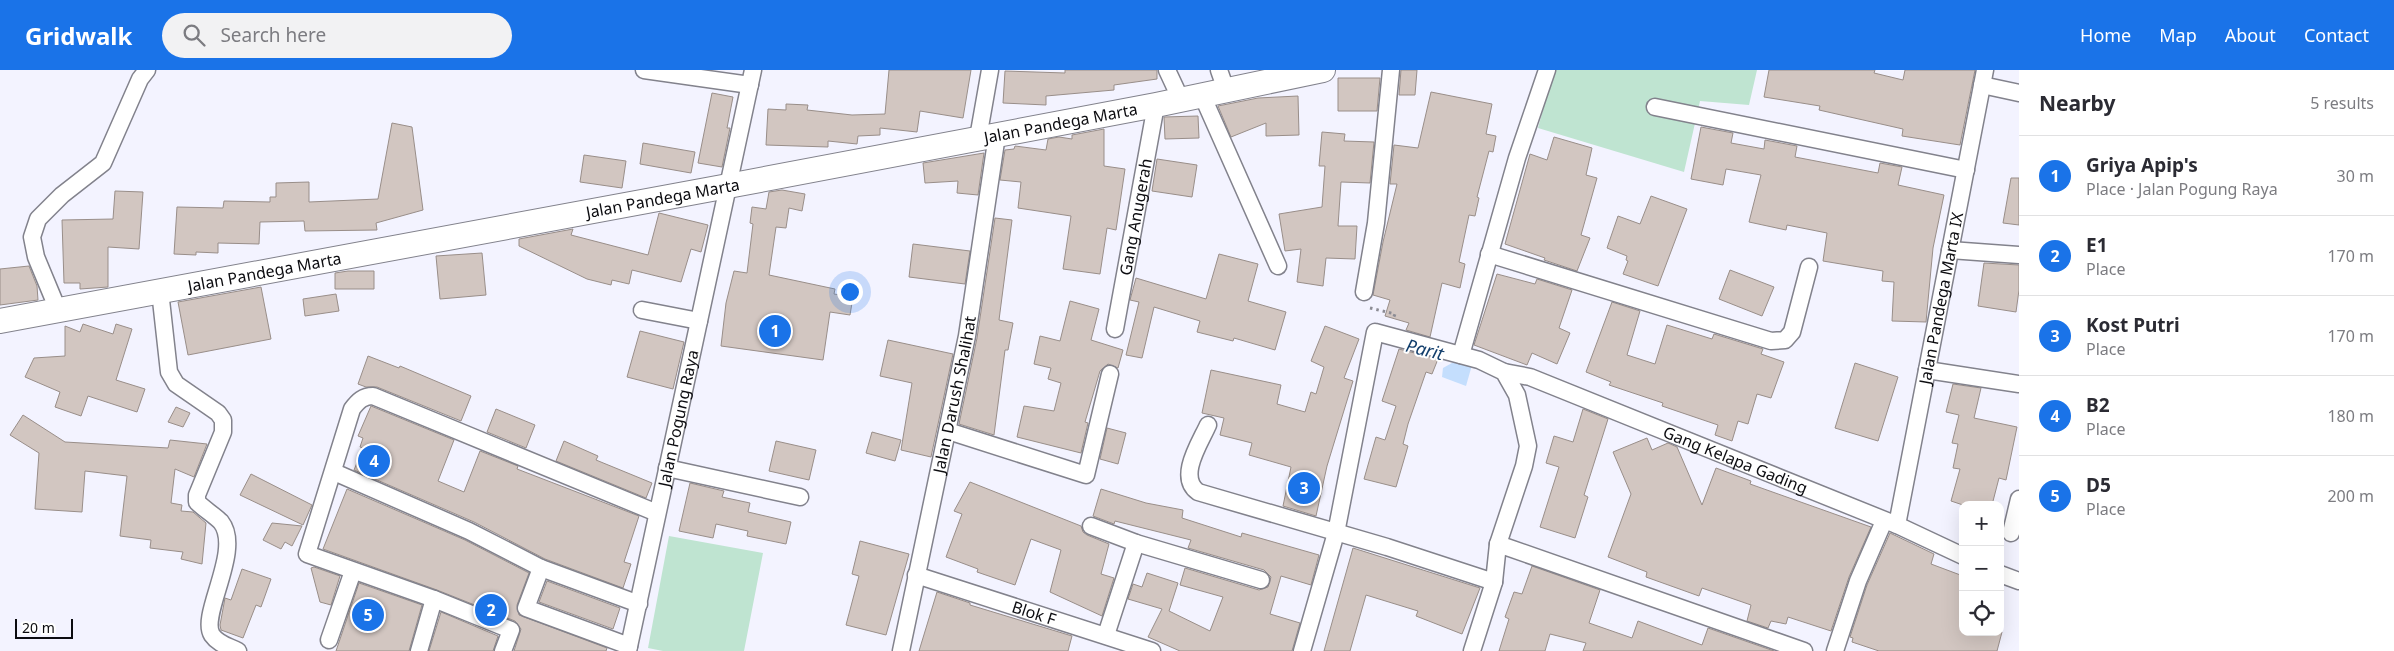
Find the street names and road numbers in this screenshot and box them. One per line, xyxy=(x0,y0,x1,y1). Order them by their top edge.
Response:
street label: Jalan Pandega Marta xyxy=(980,98,1139,149)
street label: Gang Anugerah xyxy=(1114,157,1157,277)
street label: Jalan Pandega Marta xyxy=(582,173,741,223)
street label: Jalan Pandega Marta IX xyxy=(1913,210,1968,388)
street label: Jalan Pandega Marta xyxy=(184,247,343,297)
street label: Jalan Darush Shalihat xyxy=(927,314,981,477)
street label: Jalan Pogung Raya xyxy=(652,348,704,491)
street label: Gang Kelapa Gading xyxy=(1660,421,1811,499)
street label: Blok F xyxy=(1009,596,1059,630)

